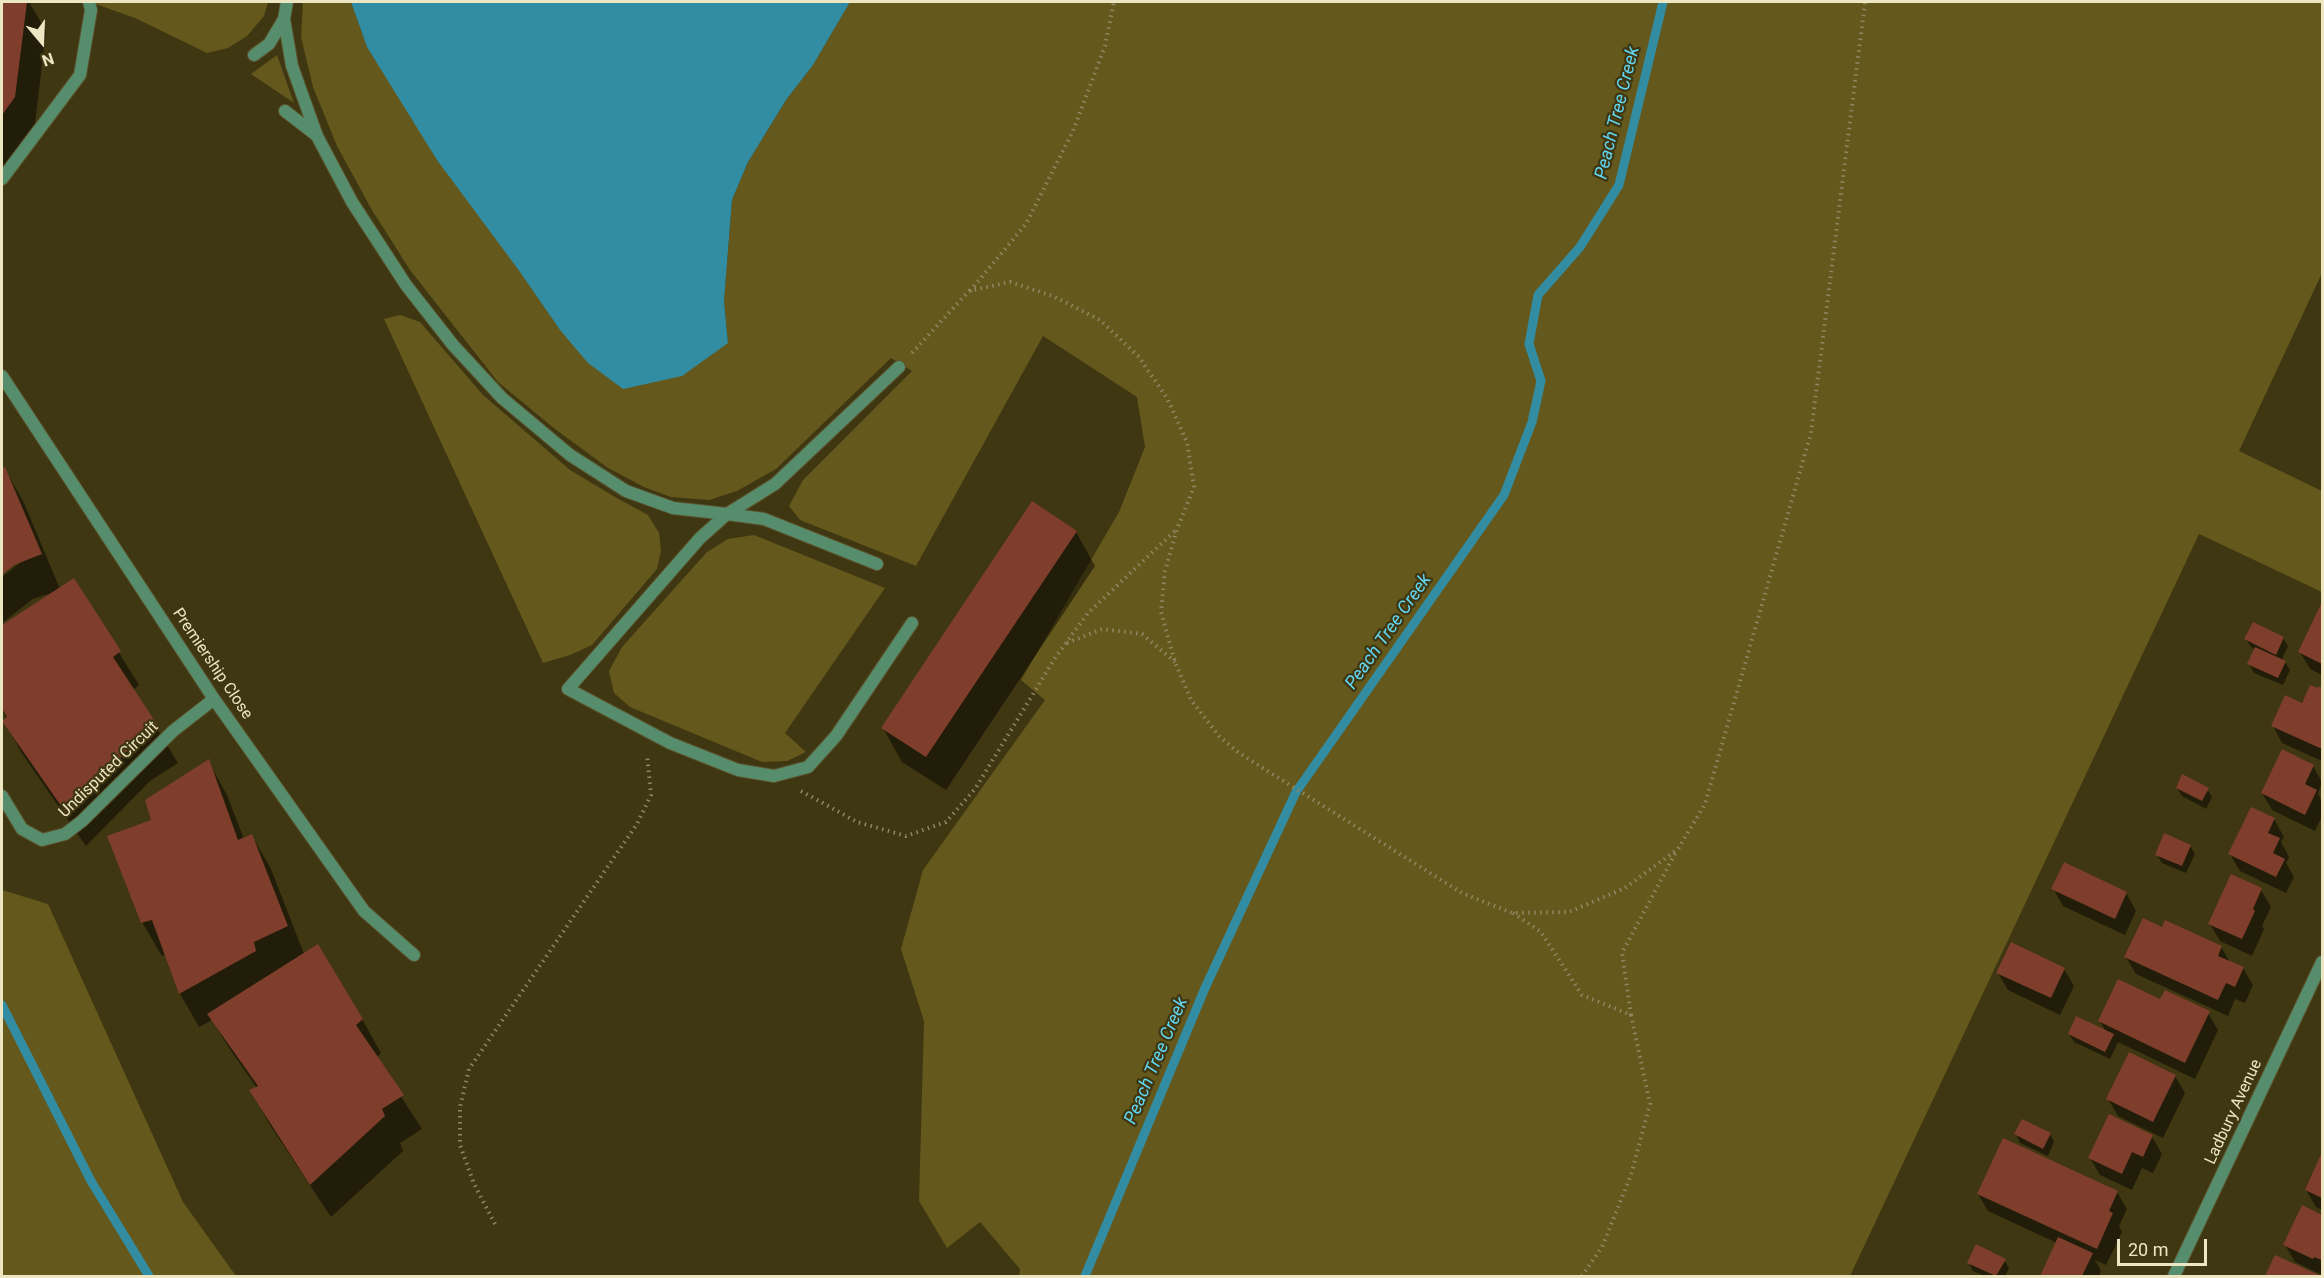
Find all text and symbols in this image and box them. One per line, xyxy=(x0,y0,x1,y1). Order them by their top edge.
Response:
north arrow xyxy=(12,12,72,72)
water label: Peach Tree Creek xyxy=(1591,45,1645,181)
text: N xyxy=(40,49,56,70)
water label: Peach Tree Creek xyxy=(1341,570,1437,694)
street label: Premiership Close xyxy=(168,605,256,723)
street label: Undisputed Circuit xyxy=(55,718,163,822)
water label: Peach Tree Creek xyxy=(1121,994,1193,1128)
street label: Ladbury Avenue xyxy=(2201,1056,2267,1168)
scale bar xyxy=(2120,1227,2210,1265)
text: 20 m xyxy=(2128,1239,2168,1260)

